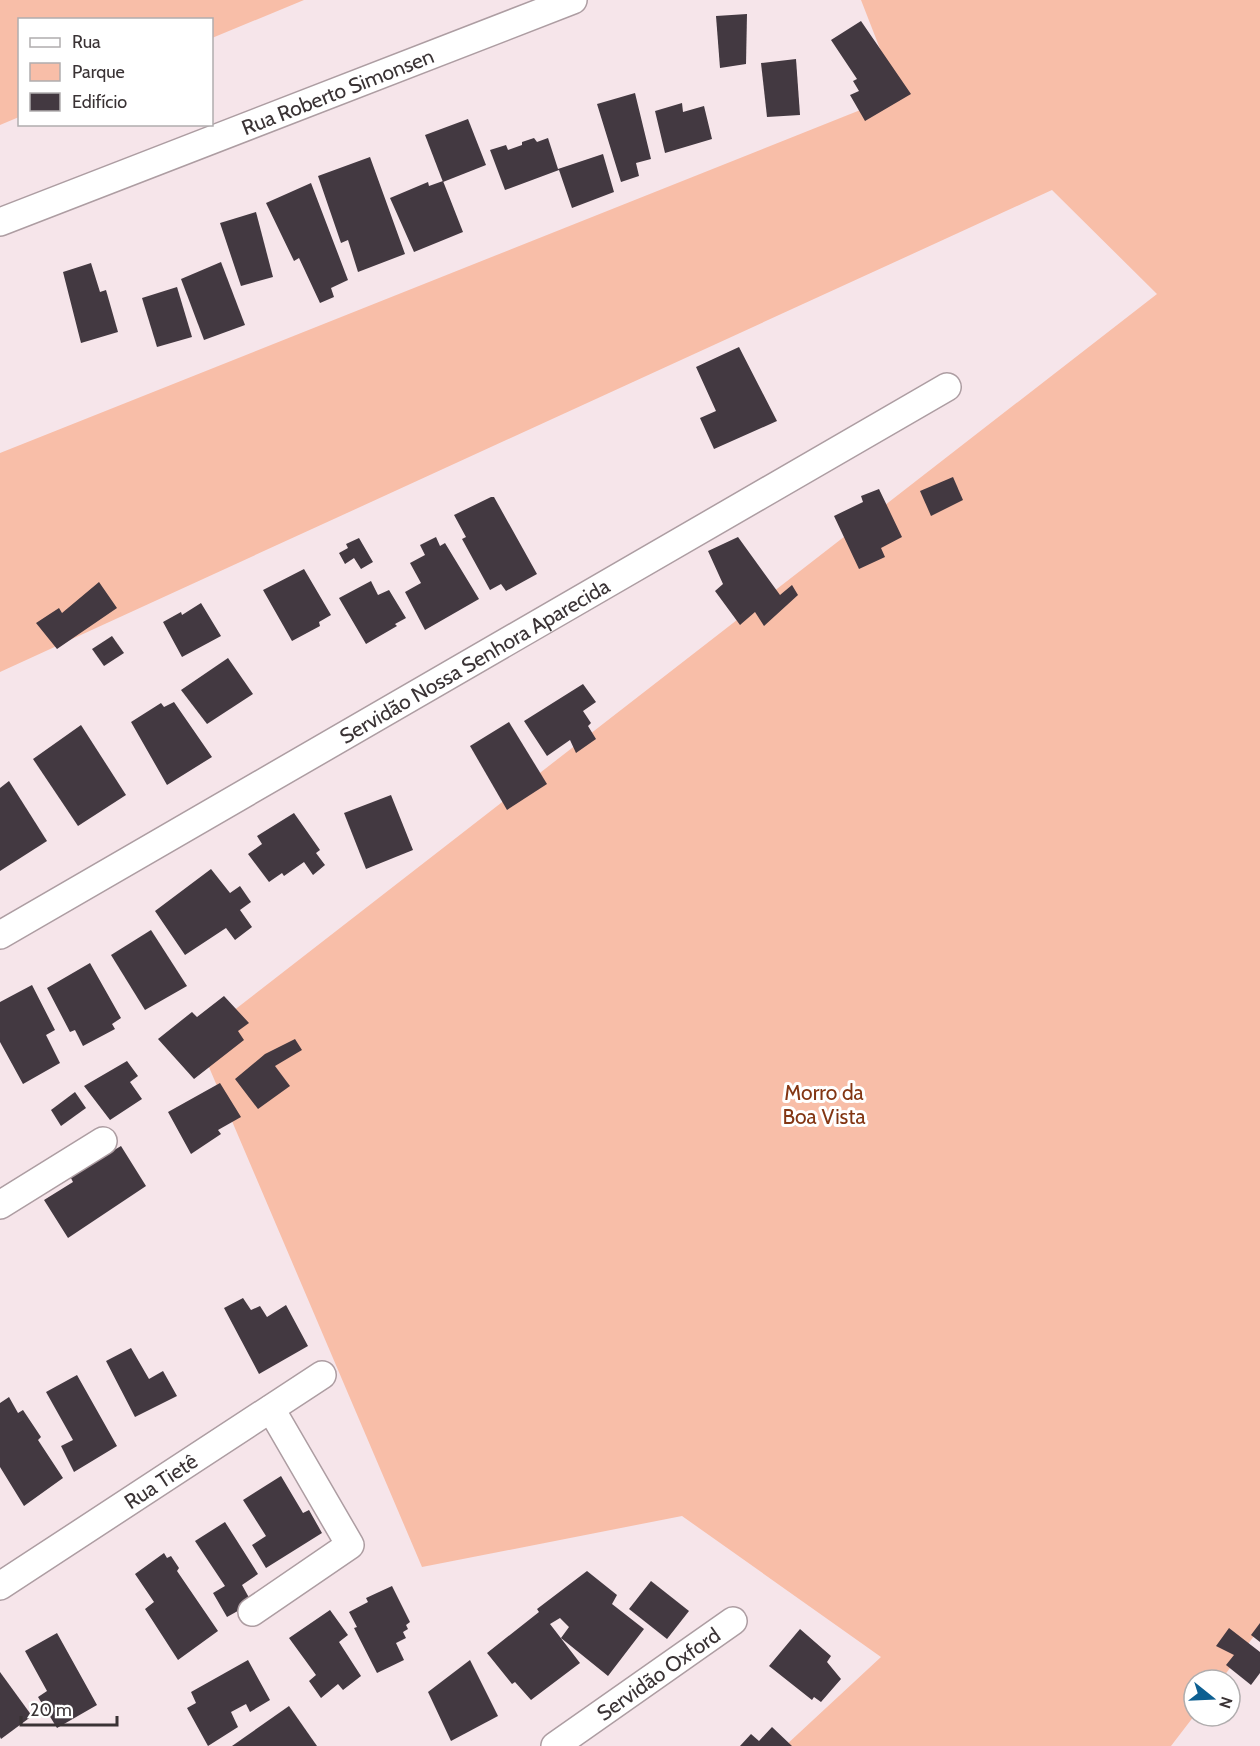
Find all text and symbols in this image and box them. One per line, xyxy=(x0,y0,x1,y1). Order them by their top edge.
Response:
legend xyxy=(18,18,213,126)
text: Rua xyxy=(72,31,101,53)
street label: Rua Roberto Simonsen xyxy=(238,43,437,140)
text: Parque xyxy=(72,61,125,83)
text: Edifício xyxy=(72,91,127,113)
street label: Servidão Nossa Senhora Aparecida xyxy=(335,573,614,748)
park label: Morro da Boa Vista xyxy=(783,1080,865,1129)
street label: Rua Tietê xyxy=(119,1448,202,1514)
street label: Servidão Oxford xyxy=(592,1622,725,1725)
north arrow xyxy=(1182,1668,1242,1728)
scale bar xyxy=(21,1689,117,1727)
text: N xyxy=(1215,1694,1237,1711)
text: 20 m xyxy=(30,1699,72,1721)

